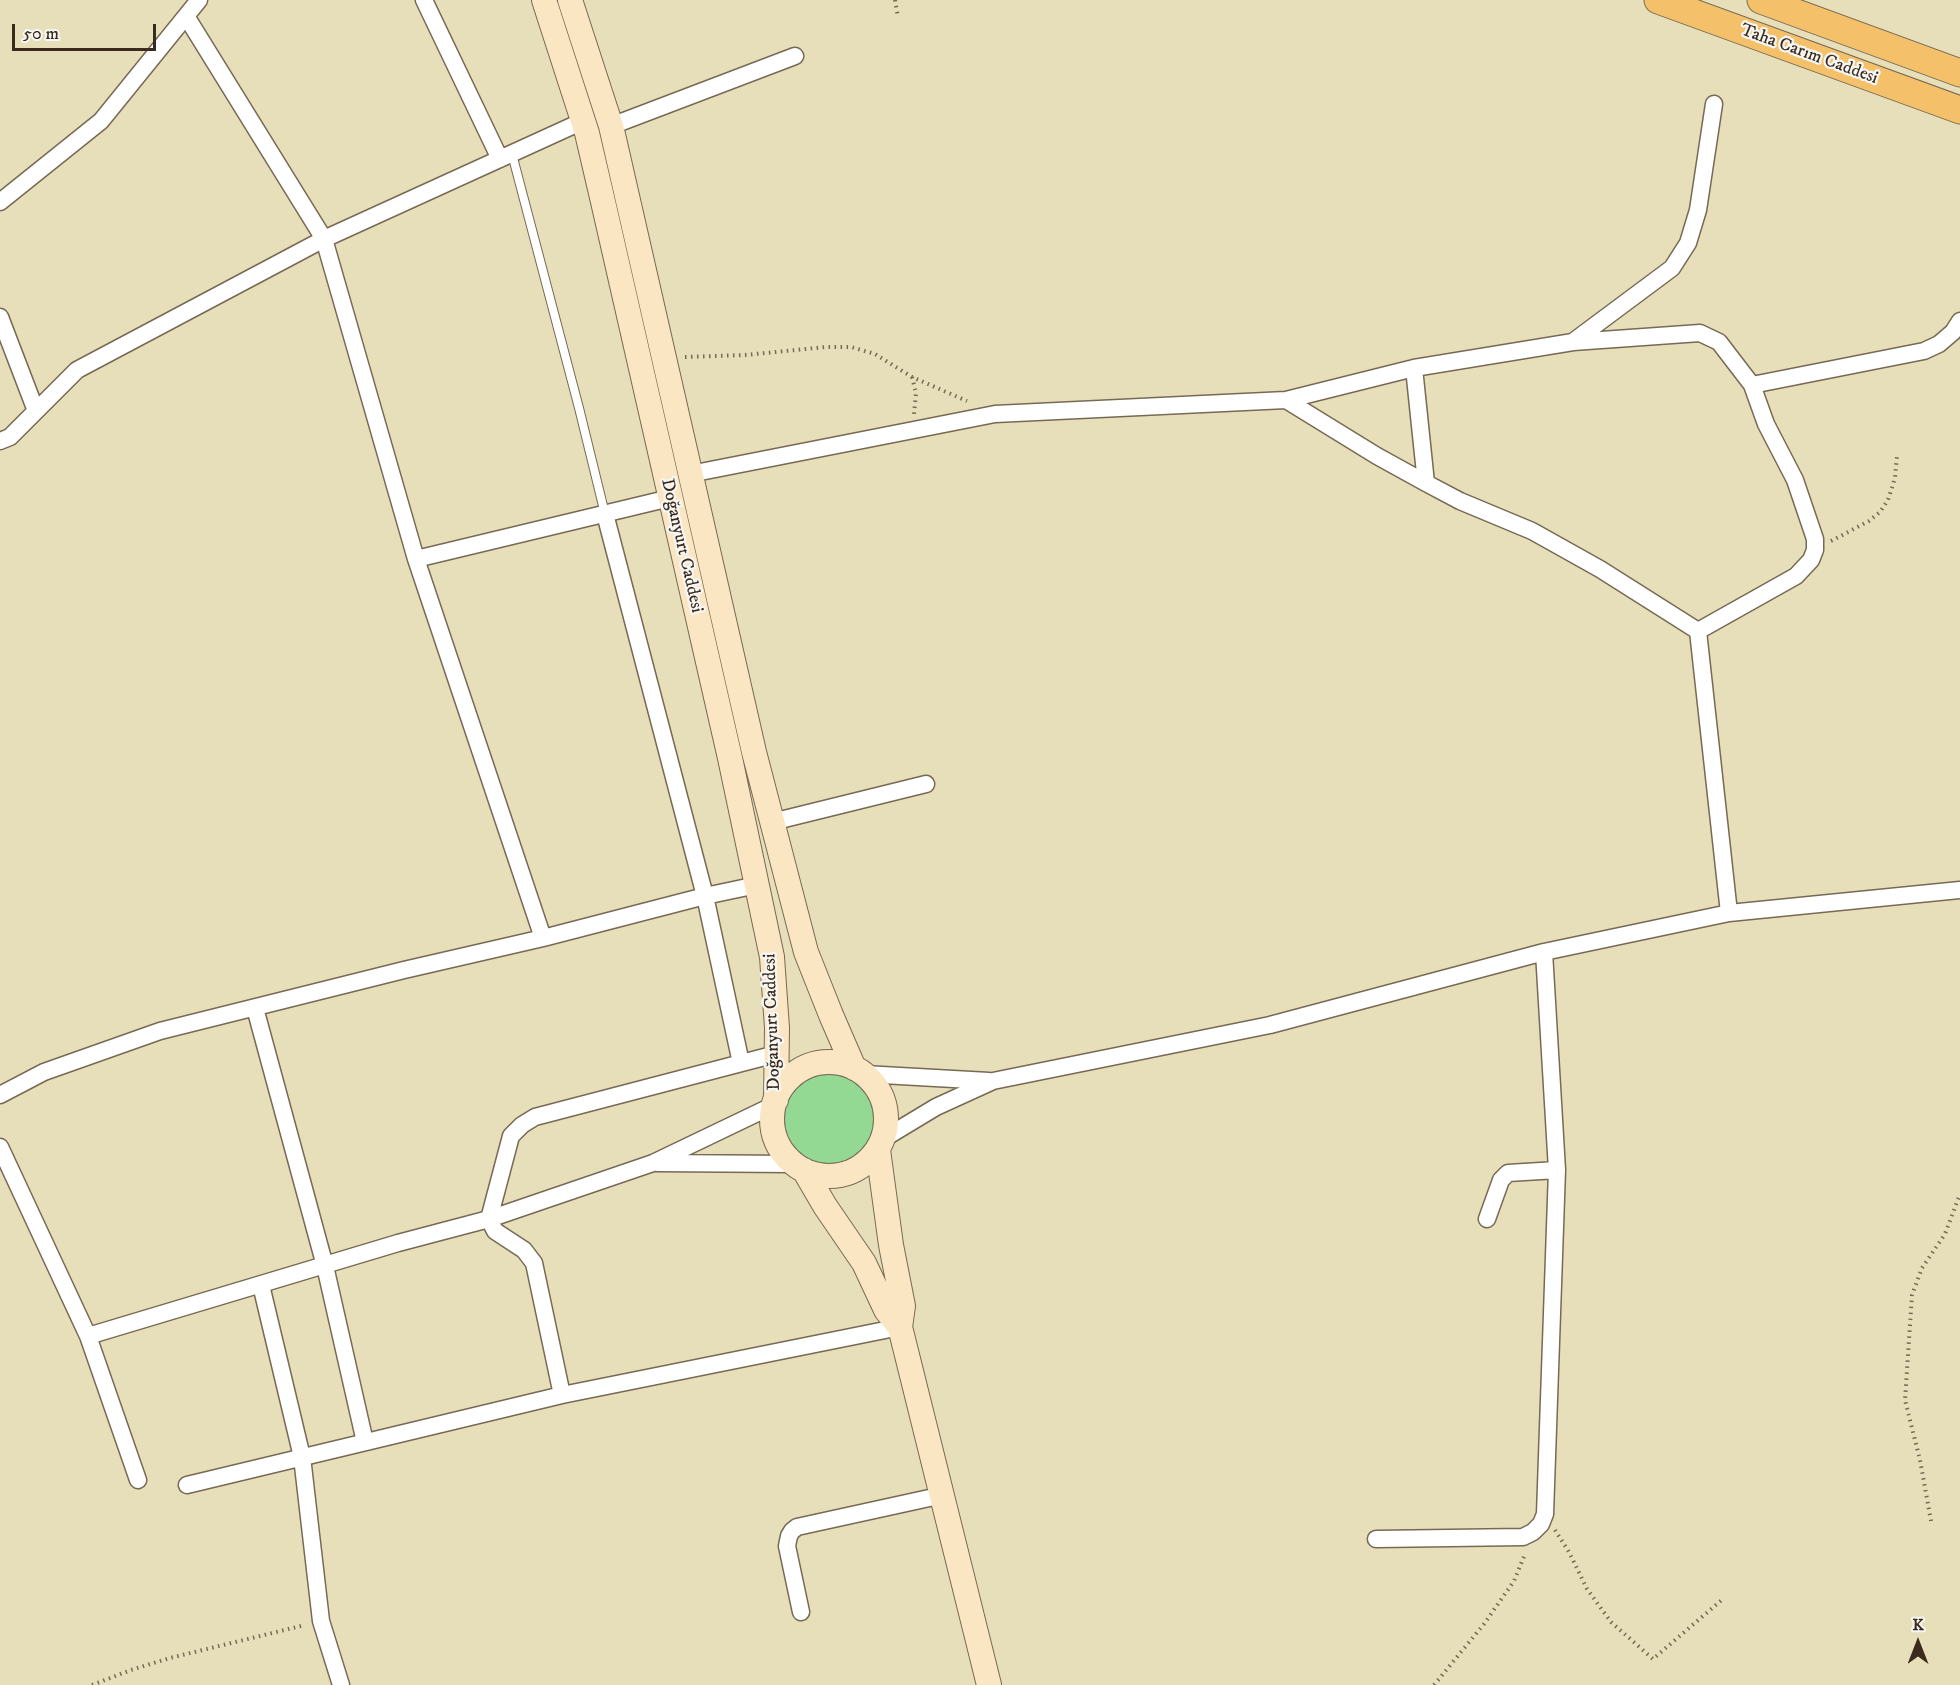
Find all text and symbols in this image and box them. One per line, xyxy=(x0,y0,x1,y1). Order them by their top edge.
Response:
scale bar xyxy=(15,12,159,50)
street label: Taha Carım Caddesi xyxy=(1737,20,1881,90)
text: 50 m xyxy=(23,23,59,45)
street label: Doğanyurt Caddesi xyxy=(655,477,707,615)
street label: Doğanyurt Caddesi xyxy=(760,953,786,1091)
north arrow xyxy=(1888,1613,1948,1673)
text: K xyxy=(1912,1615,1924,1635)

